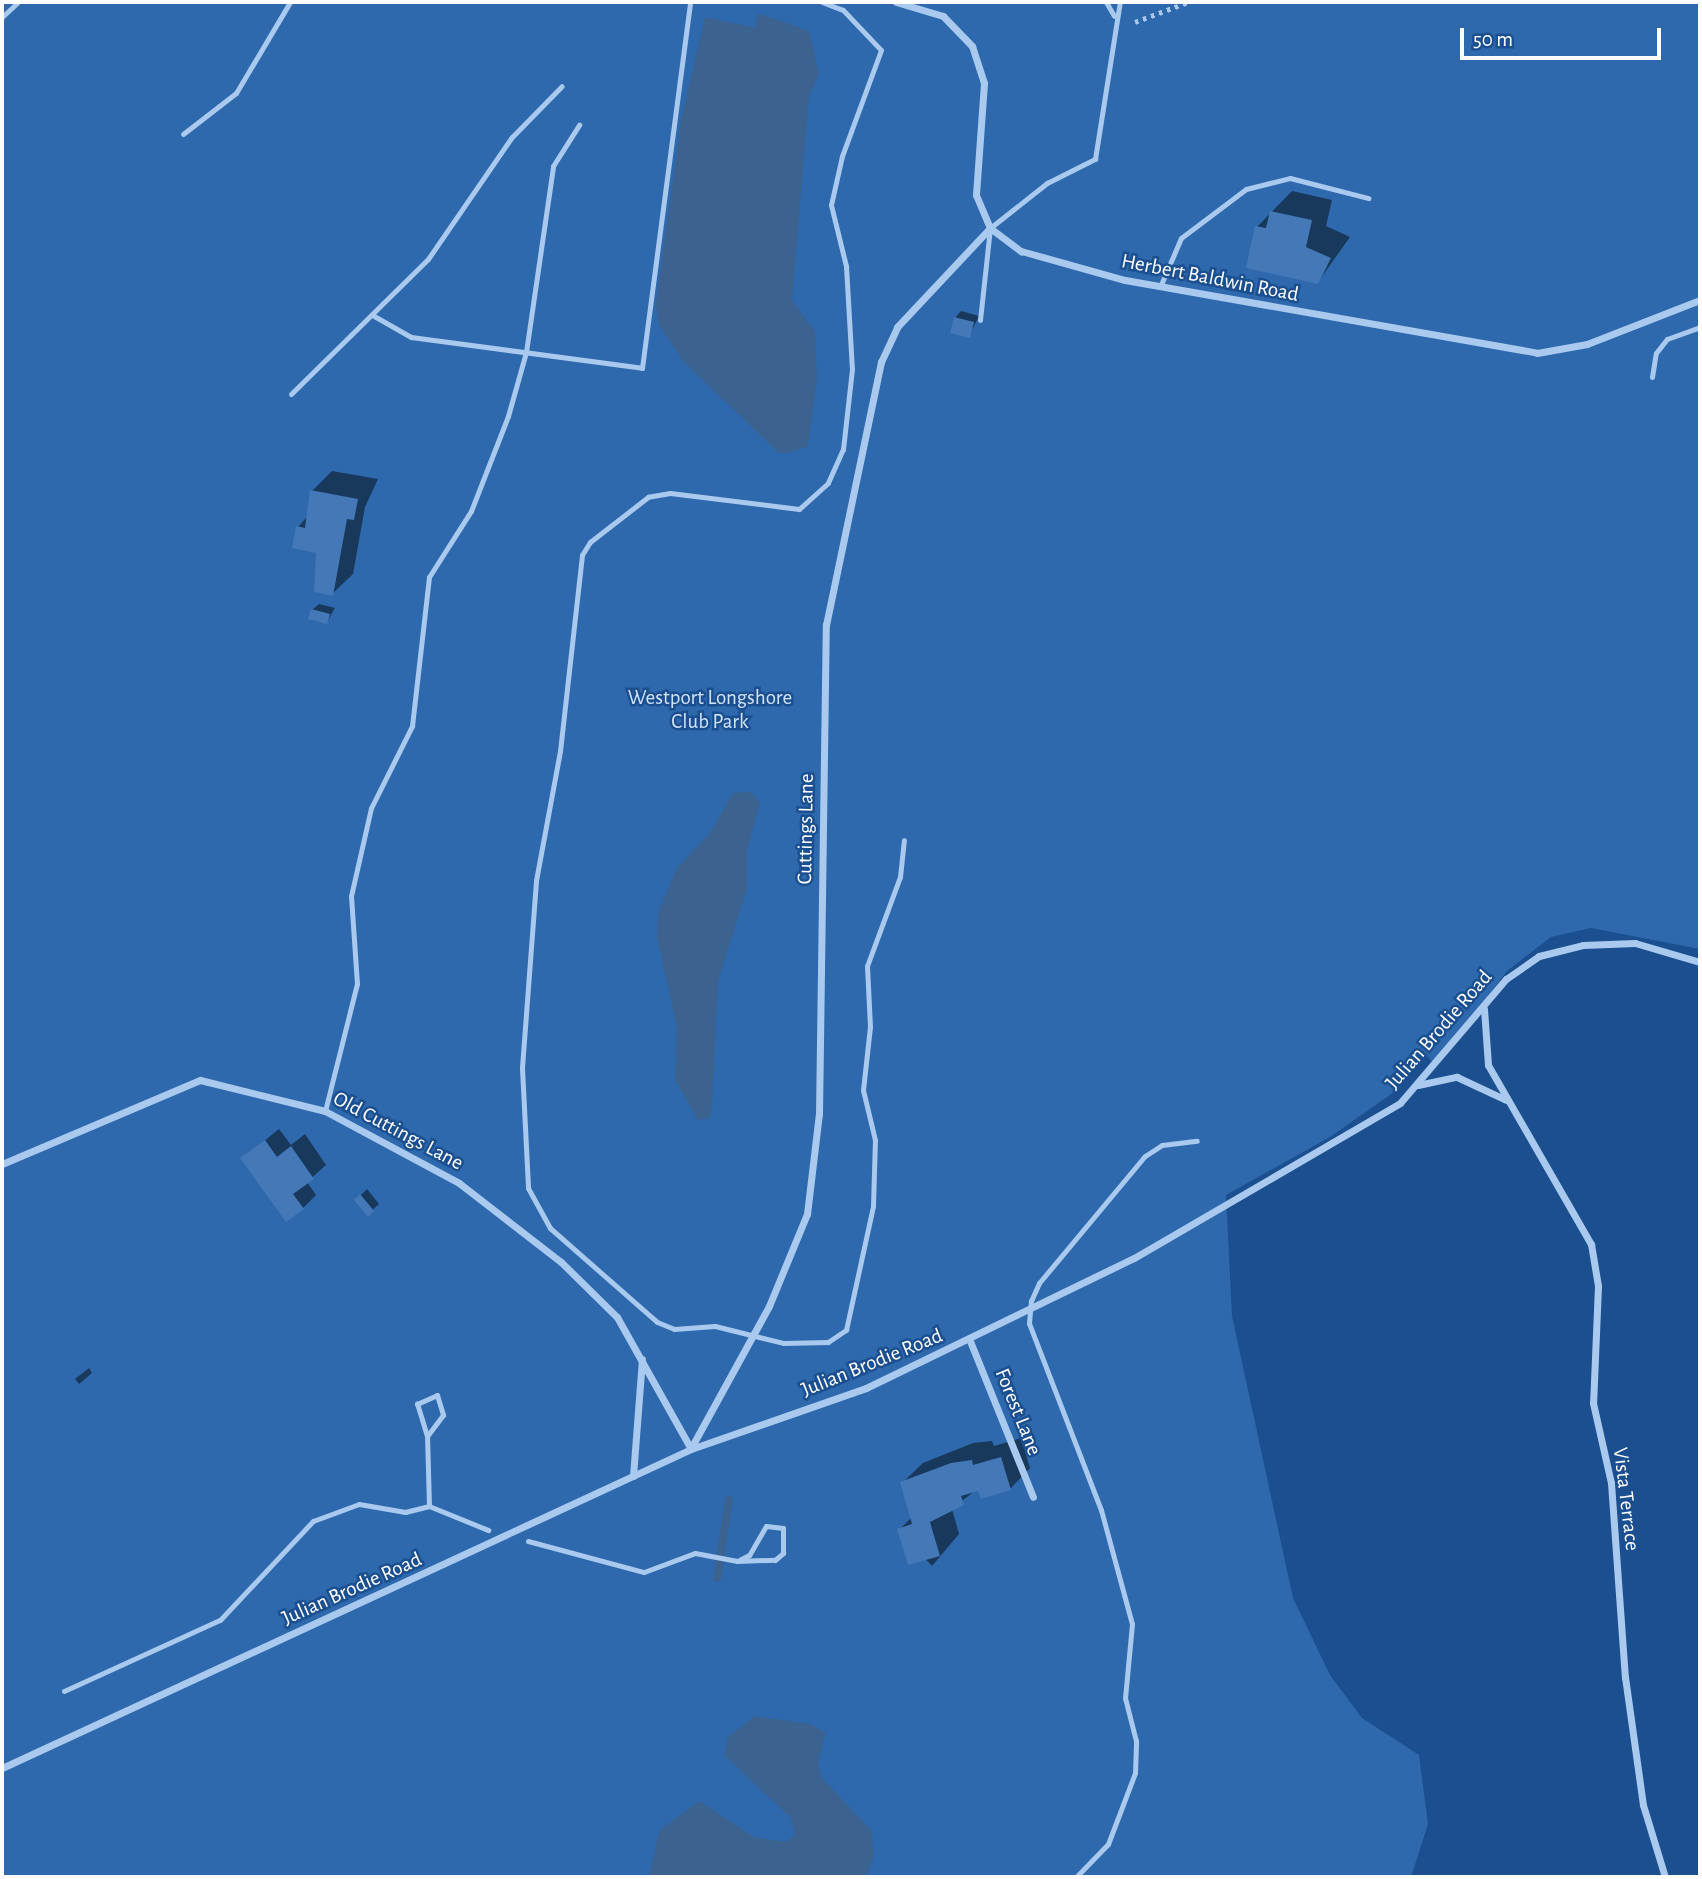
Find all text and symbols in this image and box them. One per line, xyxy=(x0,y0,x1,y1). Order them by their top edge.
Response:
scale bar xyxy=(1464,14,1665,58)
text: 50 m xyxy=(1473,29,1513,50)
street label: Herbert Baldwin Road xyxy=(1119,248,1301,308)
park label: Westport Longshore Club Park xyxy=(628,685,792,735)
street label: Cuttings Lane xyxy=(792,773,820,885)
street label: Julian Brodie Road xyxy=(1380,965,1498,1095)
street label: Old Cuttings Lane xyxy=(329,1086,467,1176)
street label: Julian Brodie Road xyxy=(798,1323,946,1403)
street label: Forest Lane xyxy=(989,1365,1047,1459)
street label: Vista Terrace xyxy=(1607,1446,1645,1552)
street label: Julian Brodie Road xyxy=(278,1547,426,1631)

